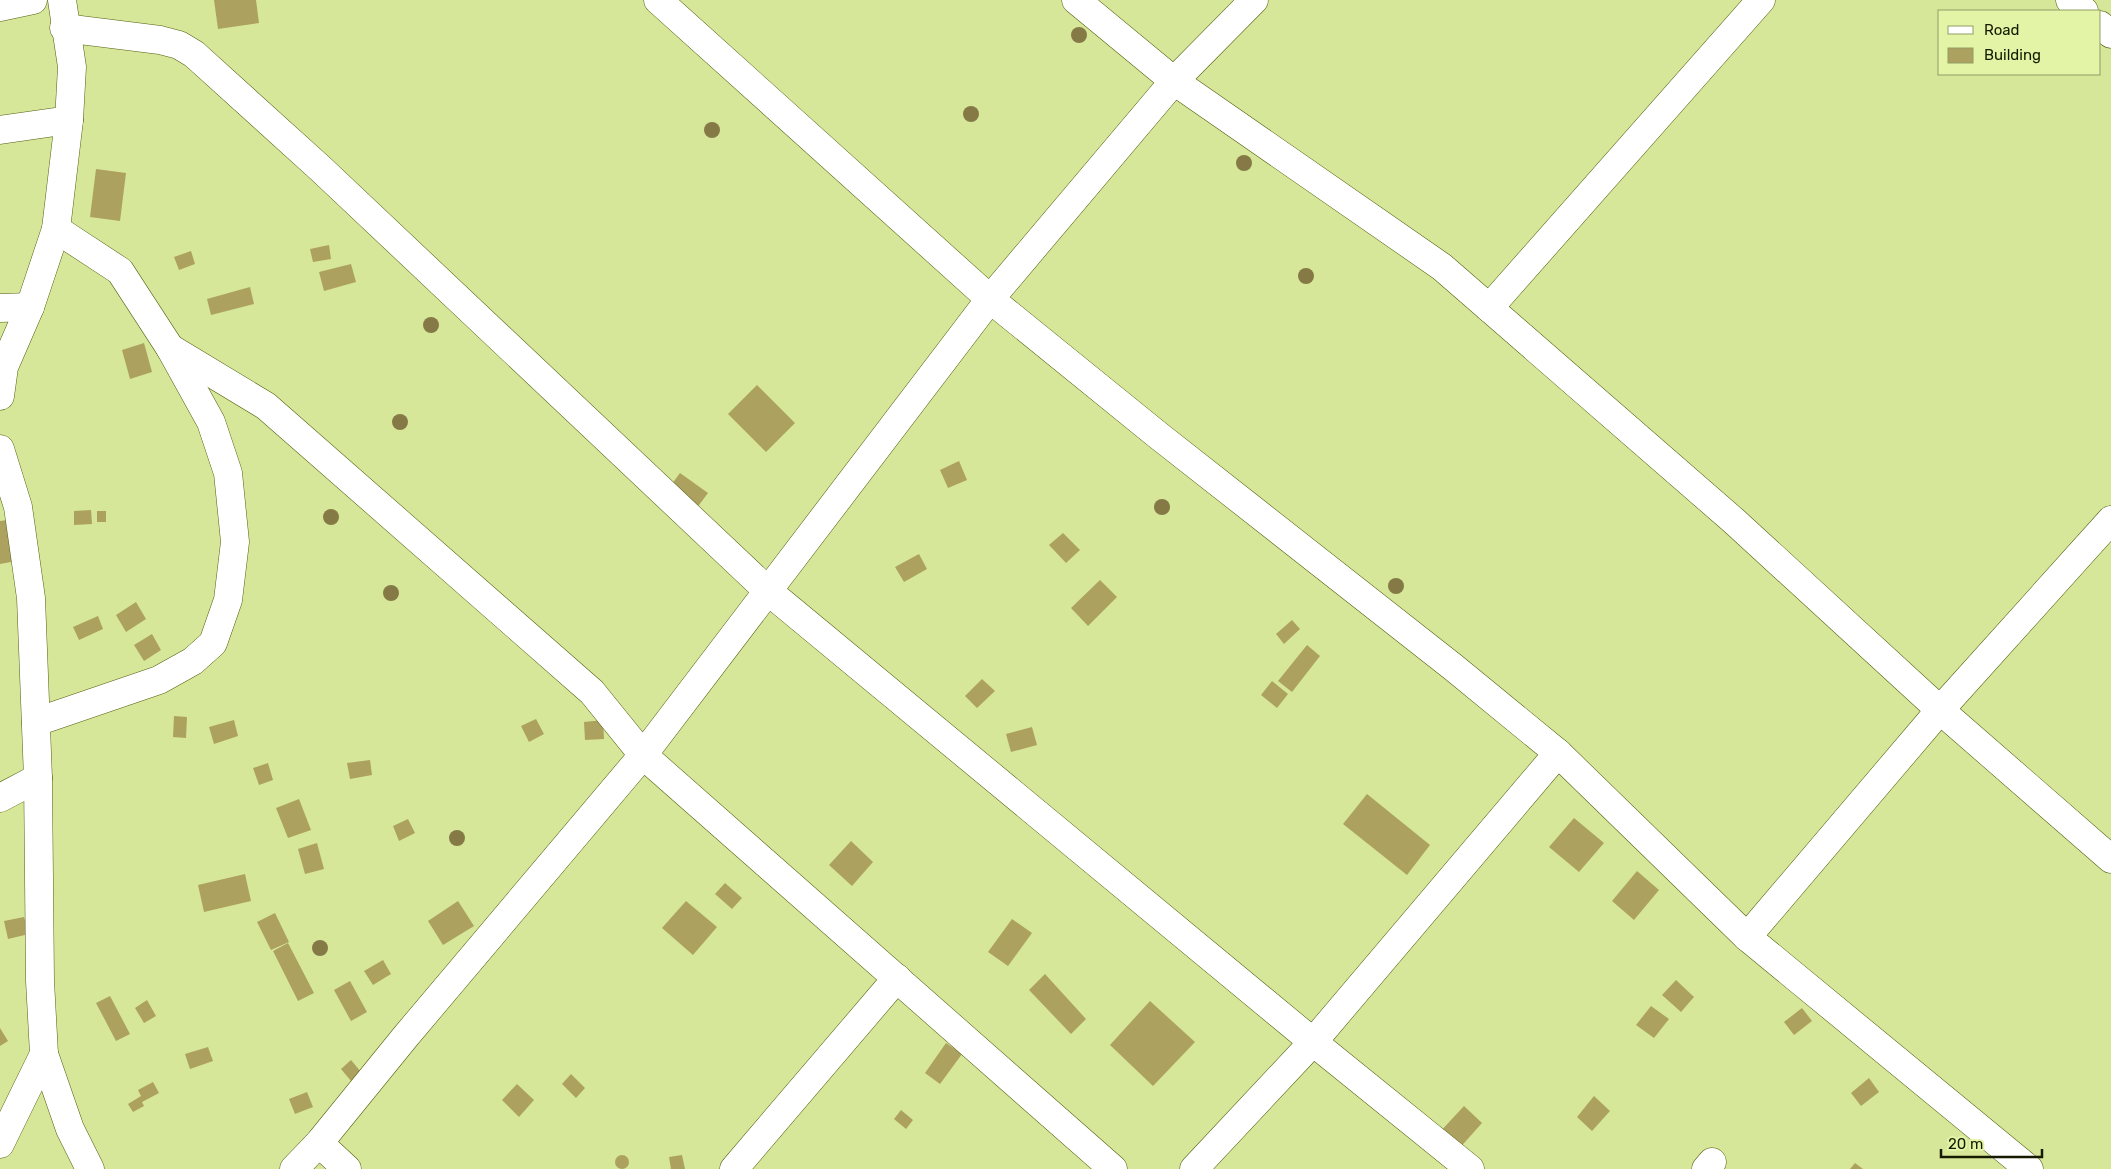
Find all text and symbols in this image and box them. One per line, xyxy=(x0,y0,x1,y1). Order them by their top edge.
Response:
legend xyxy=(1938,10,2101,75)
text: Road xyxy=(1984,21,2020,39)
text: Building xyxy=(1984,46,2041,64)
scale bar xyxy=(1941,1126,2042,1158)
text: 20 m xyxy=(1948,1135,1983,1153)

